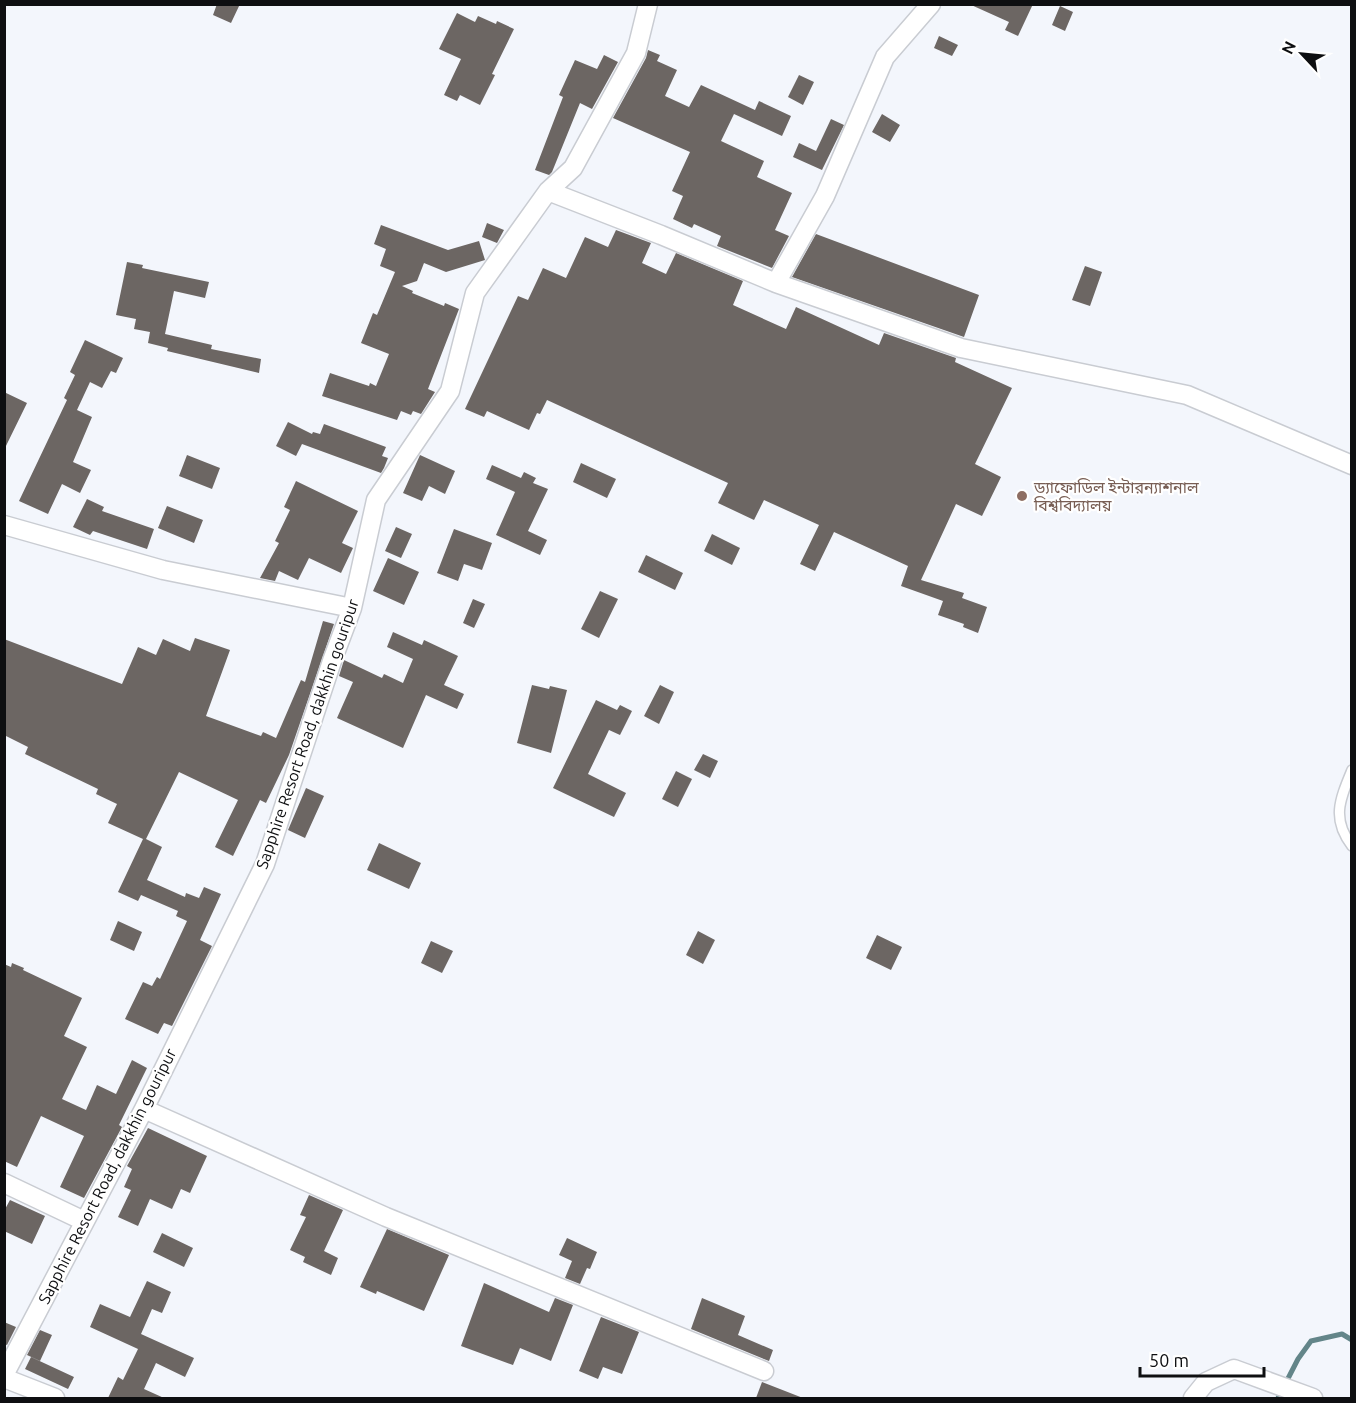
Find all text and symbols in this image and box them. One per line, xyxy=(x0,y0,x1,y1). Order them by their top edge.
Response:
north arrow xyxy=(1272,24,1332,84)
text: N xyxy=(1278,38,1299,57)
place label: ড্যাফোডিল ইন্টারন্যাশনাল বিশ্ববিদ্যালয় xyxy=(1033,478,1199,514)
marker: ড্যাফোডিল ইন্টারন্যাশনাল বিশ্ববিদ্যালয় xyxy=(1015,489,1029,503)
street label: Sapphire Resort Road, dakkhin gouripur xyxy=(252,597,362,871)
street label: Sapphire Resort Road, dakkhin gouripur xyxy=(34,1045,180,1307)
scale bar xyxy=(1140,1340,1264,1378)
text: 50 m xyxy=(1149,1350,1189,1370)

